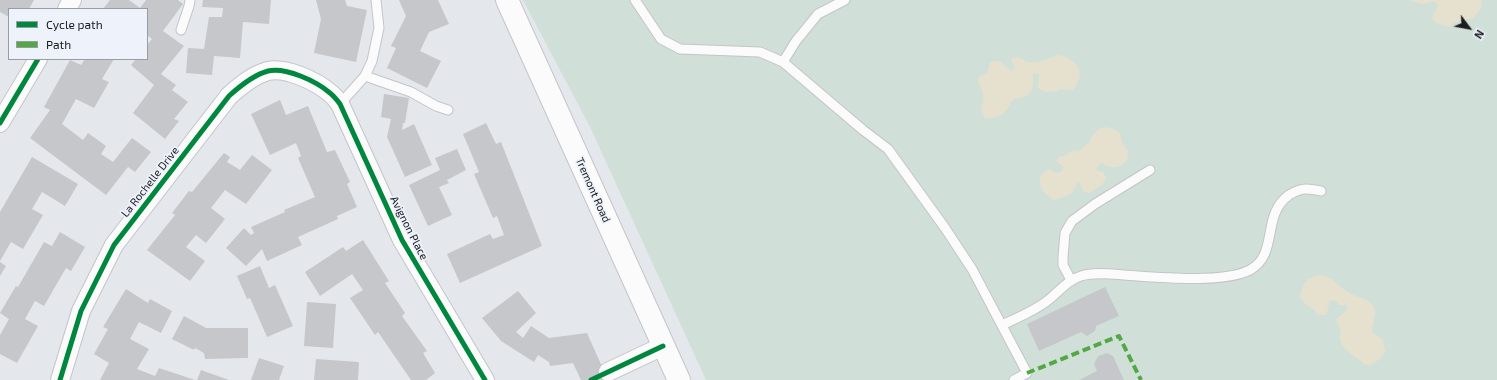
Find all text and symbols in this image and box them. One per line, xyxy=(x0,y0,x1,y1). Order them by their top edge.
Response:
legend xyxy=(8,8,148,60)
north arrow xyxy=(1449,8,1489,48)
text: Cycle path xyxy=(46,17,103,31)
text: N xyxy=(1472,28,1487,41)
text: Path xyxy=(46,37,71,51)
street label: La Rochelle Drive xyxy=(118,144,182,220)
street label: Tremont Road xyxy=(573,155,613,225)
street label: Avignon Place xyxy=(387,194,431,262)

